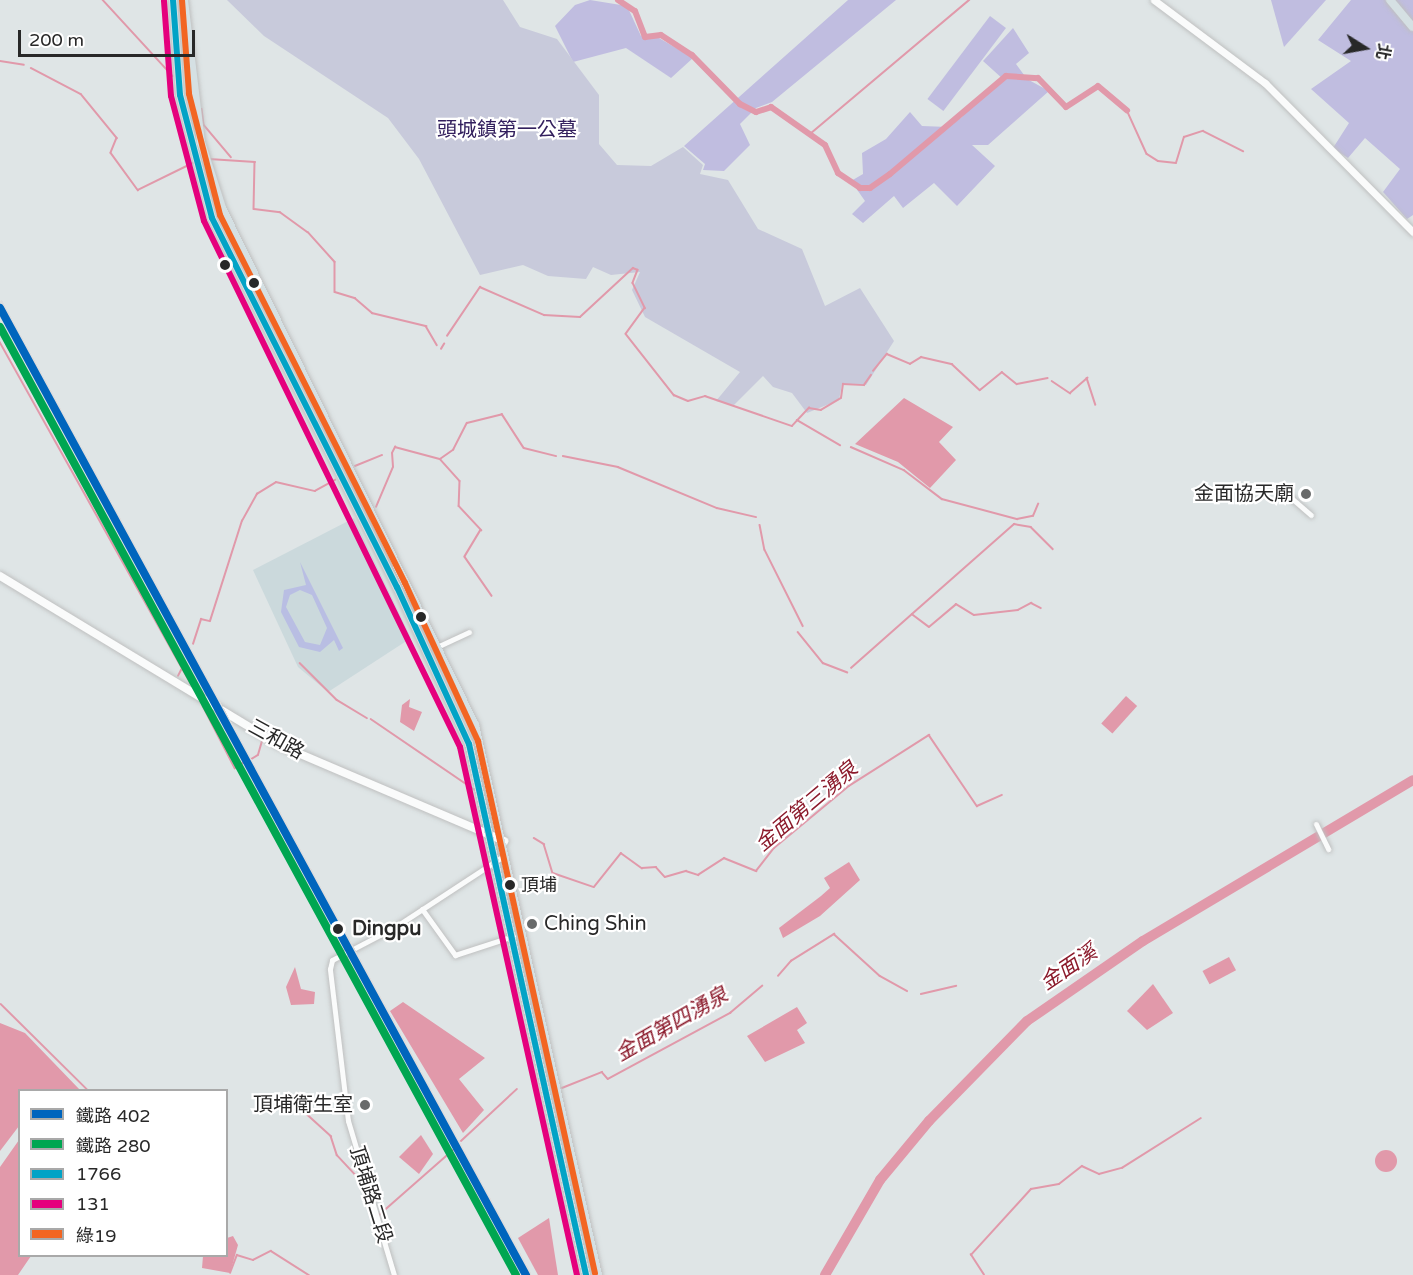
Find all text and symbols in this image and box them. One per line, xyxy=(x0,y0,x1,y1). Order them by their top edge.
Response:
scale bar xyxy=(21,18,198,56)
north arrow xyxy=(1335,18,1395,78)
text: 200 m xyxy=(29,29,84,51)
text: 北 xyxy=(1371,42,1394,61)
park label: 頭城鎮第一公墓 xyxy=(437,118,577,142)
unlabelled marker xyxy=(219,259,231,271)
unlabelled marker xyxy=(248,277,260,289)
place label: 金面協天廟 xyxy=(1194,482,1294,506)
marker: 金面協天廟 xyxy=(1299,487,1313,501)
unlabelled marker xyxy=(415,611,427,623)
street label: 三和路 xyxy=(244,715,308,765)
water label: 金面第三湧泉 xyxy=(751,757,863,857)
place label: 頂埔 xyxy=(521,874,557,896)
marker: 頂埔 xyxy=(504,879,516,891)
place label: Ching Shin xyxy=(544,912,647,936)
place label: Dingpu xyxy=(352,917,421,941)
marker: Ching Shin xyxy=(525,917,539,931)
marker: Dingpu xyxy=(329,920,347,938)
water label: 金面溪 xyxy=(1036,940,1102,996)
water label: 金面第四湧泉 xyxy=(611,983,733,1067)
legend xyxy=(18,1089,228,1257)
place label: 頂埔衛生室 xyxy=(253,1093,353,1117)
marker: 頂埔衛生室 xyxy=(358,1098,372,1112)
text: 鐵路 402 xyxy=(76,1105,151,1127)
text: 鐵路 280 xyxy=(76,1135,151,1157)
street label: 頂埔路二段 xyxy=(344,1144,396,1246)
text: 1766 xyxy=(76,1163,121,1185)
text: 131 xyxy=(76,1193,110,1215)
text: 綠19 xyxy=(76,1225,117,1247)

